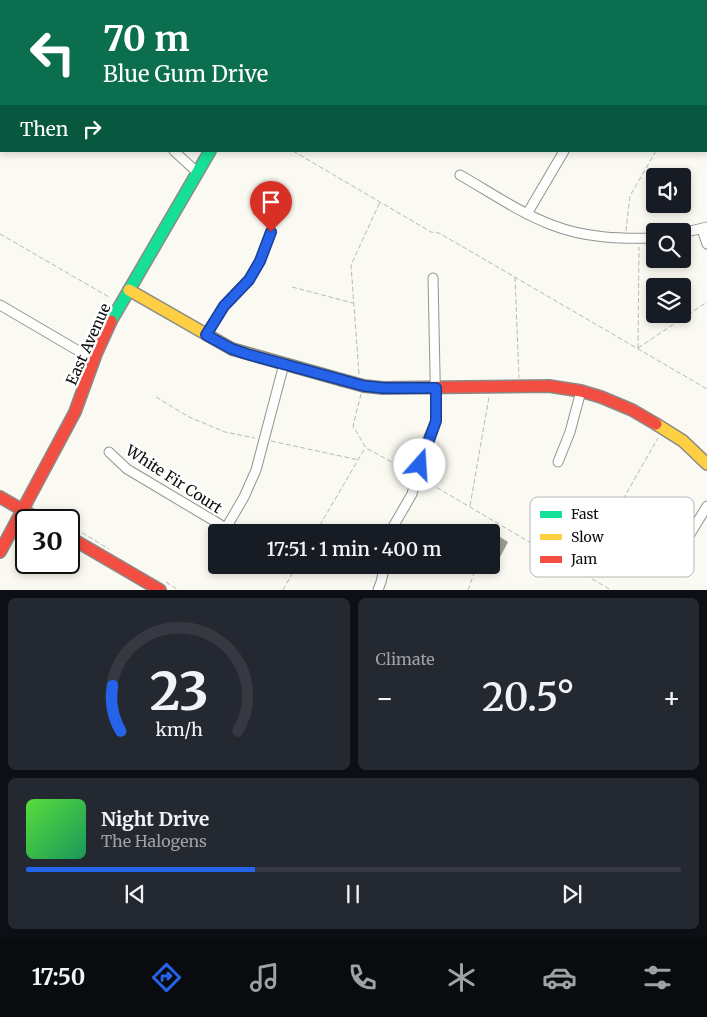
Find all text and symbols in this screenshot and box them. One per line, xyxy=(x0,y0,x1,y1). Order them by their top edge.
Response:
text: 70 m xyxy=(103,17,190,61)
icon: left xyxy=(20,20,85,85)
text: Blue Gum Drive xyxy=(103,60,268,88)
icon: right xyxy=(78,115,106,143)
text: Then xyxy=(20,117,68,141)
map controls xyxy=(646,168,691,323)
button: sound xyxy=(646,168,691,213)
pin xyxy=(250,181,292,232)
icon: arrive xyxy=(257,188,285,216)
button: search xyxy=(646,223,691,268)
button: layers xyxy=(646,278,691,323)
street label: East Avenue xyxy=(62,300,115,388)
position arrow xyxy=(393,438,445,490)
street label: White Fir Court xyxy=(121,440,226,517)
legend xyxy=(530,497,694,577)
text: Fast xyxy=(571,505,599,523)
speed limit sign: 30 xyxy=(15,509,80,574)
text: Slow xyxy=(571,528,604,546)
text: 17:51 · 1 min · 400 m xyxy=(266,537,442,561)
text: Jam xyxy=(570,550,597,568)
text: Climate xyxy=(376,649,435,669)
text: 23 xyxy=(149,659,208,724)
text: 20.5° xyxy=(482,674,575,721)
text: − xyxy=(376,680,394,716)
text: + xyxy=(662,680,681,716)
text: km/h xyxy=(155,718,203,741)
text: Night Drive xyxy=(101,807,209,831)
text: The Halogens xyxy=(101,831,207,851)
icon: previous xyxy=(121,880,149,908)
icon: pause xyxy=(339,880,367,908)
icon: next xyxy=(558,880,586,908)
icon: directions xyxy=(149,960,184,995)
icon: music xyxy=(247,960,282,995)
icon: phone xyxy=(345,960,380,995)
icon: climate xyxy=(444,960,479,995)
icon: car xyxy=(542,960,577,995)
icon: filters xyxy=(640,960,675,995)
text: 17:50 xyxy=(32,963,85,991)

